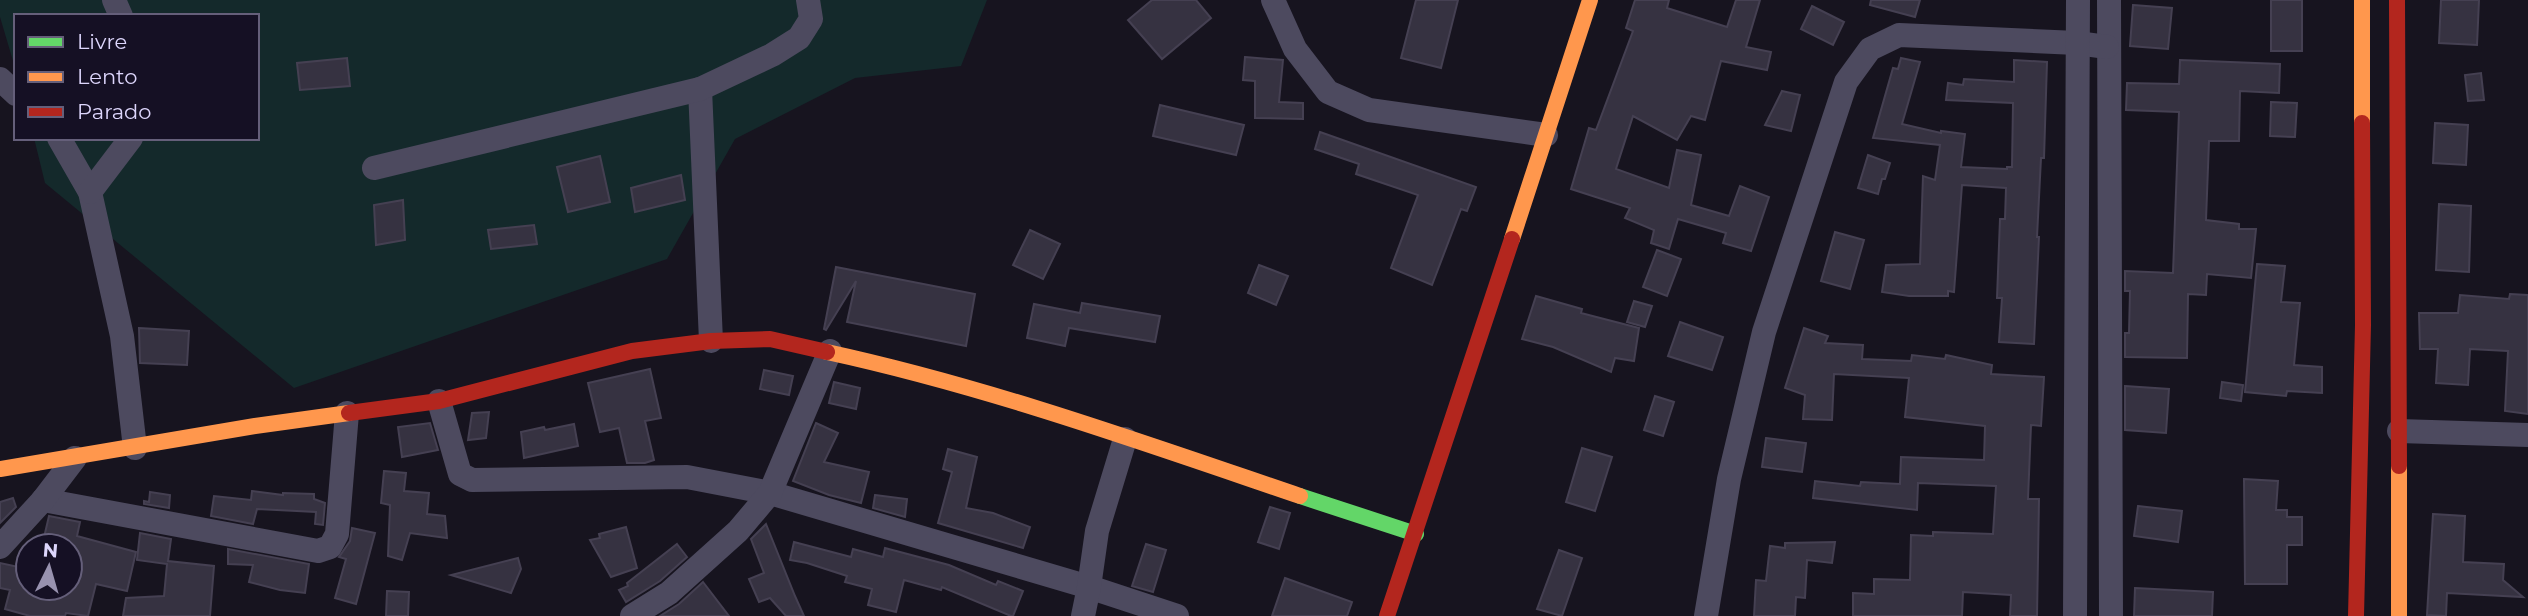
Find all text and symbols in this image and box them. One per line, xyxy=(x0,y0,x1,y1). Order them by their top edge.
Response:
legend xyxy=(14,14,259,140)
text: Livre xyxy=(77,29,127,54)
text: Lento xyxy=(77,64,137,89)
text: Parado xyxy=(77,99,152,124)
north arrow xyxy=(14,532,84,602)
text: N xyxy=(42,538,59,563)

